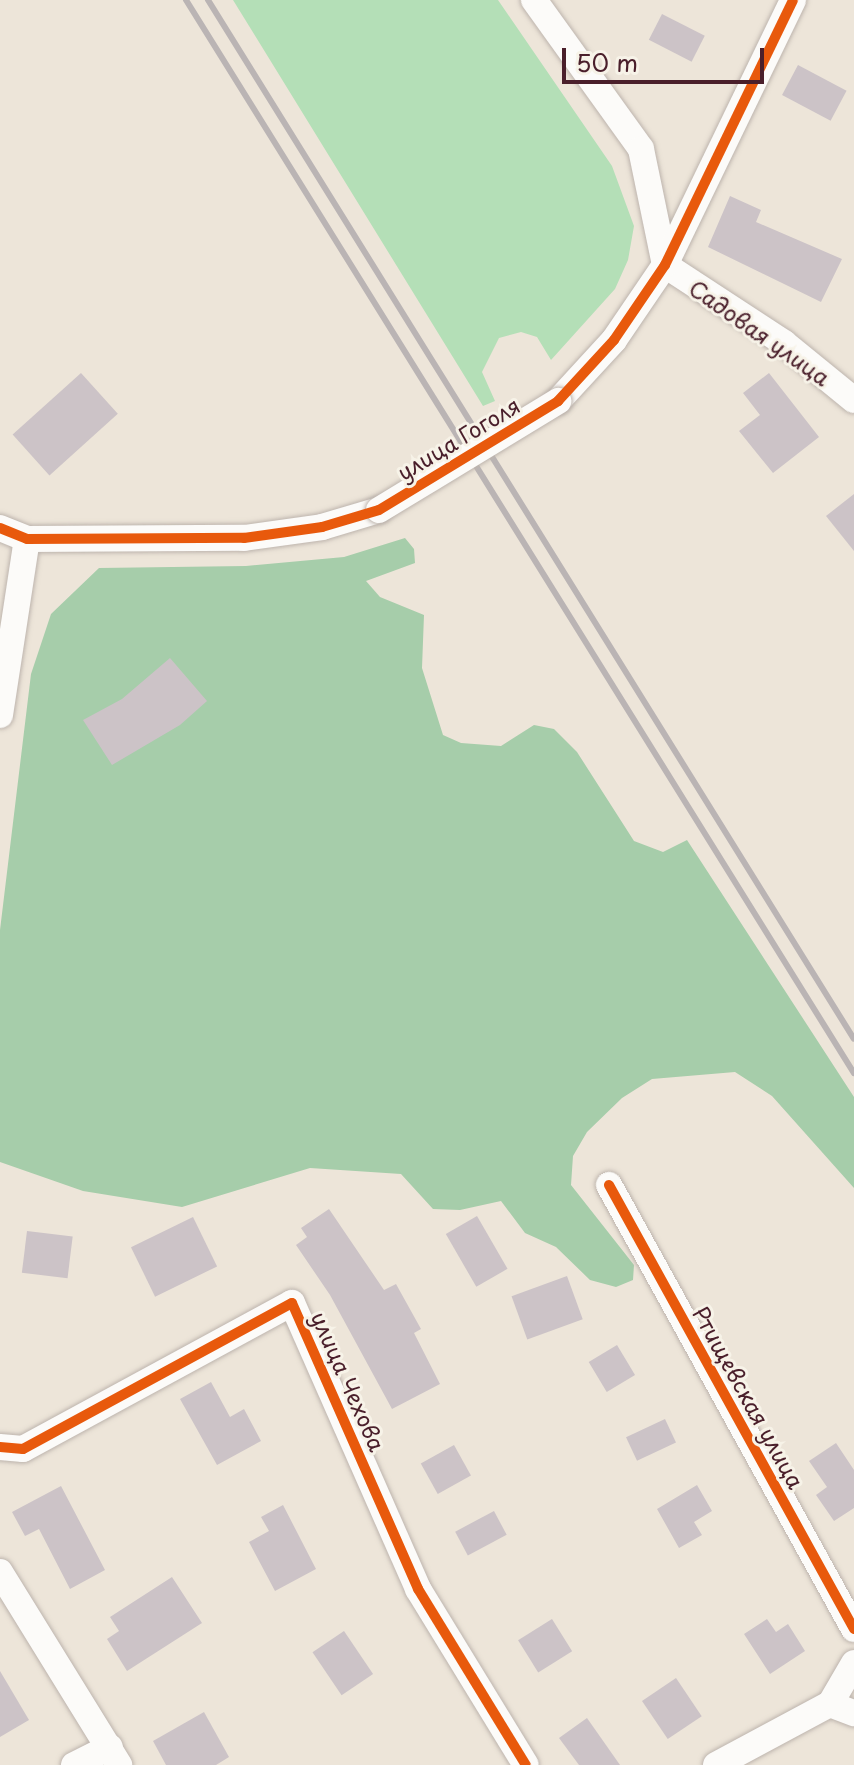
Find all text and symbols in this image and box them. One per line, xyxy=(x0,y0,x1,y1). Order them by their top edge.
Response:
scale bar xyxy=(566,32,768,82)
text: 50 m xyxy=(576,44,638,80)
street label: Садовая улица xyxy=(684,274,836,390)
street label: улица Гоголя xyxy=(391,391,525,485)
street label: Ртищевская улица xyxy=(688,1301,810,1493)
street label: улица Чехова xyxy=(306,1307,392,1455)

